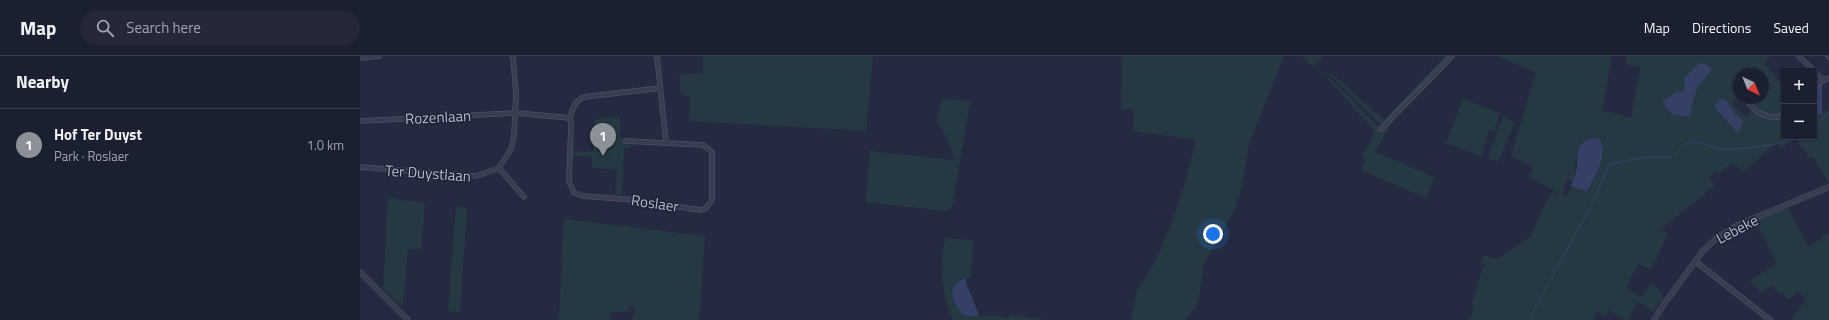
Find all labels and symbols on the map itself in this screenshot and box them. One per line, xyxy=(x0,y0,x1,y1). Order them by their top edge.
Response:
north arrow xyxy=(1733,68,1769,104)
street label: Rozenlaan xyxy=(404,104,472,130)
pin: 1 xyxy=(590,123,616,156)
street label: Ter Duystlaan xyxy=(384,159,472,187)
street label: Roslaer xyxy=(630,188,680,218)
street label: Lebeke xyxy=(1712,208,1762,250)
your location xyxy=(1203,224,1223,244)

